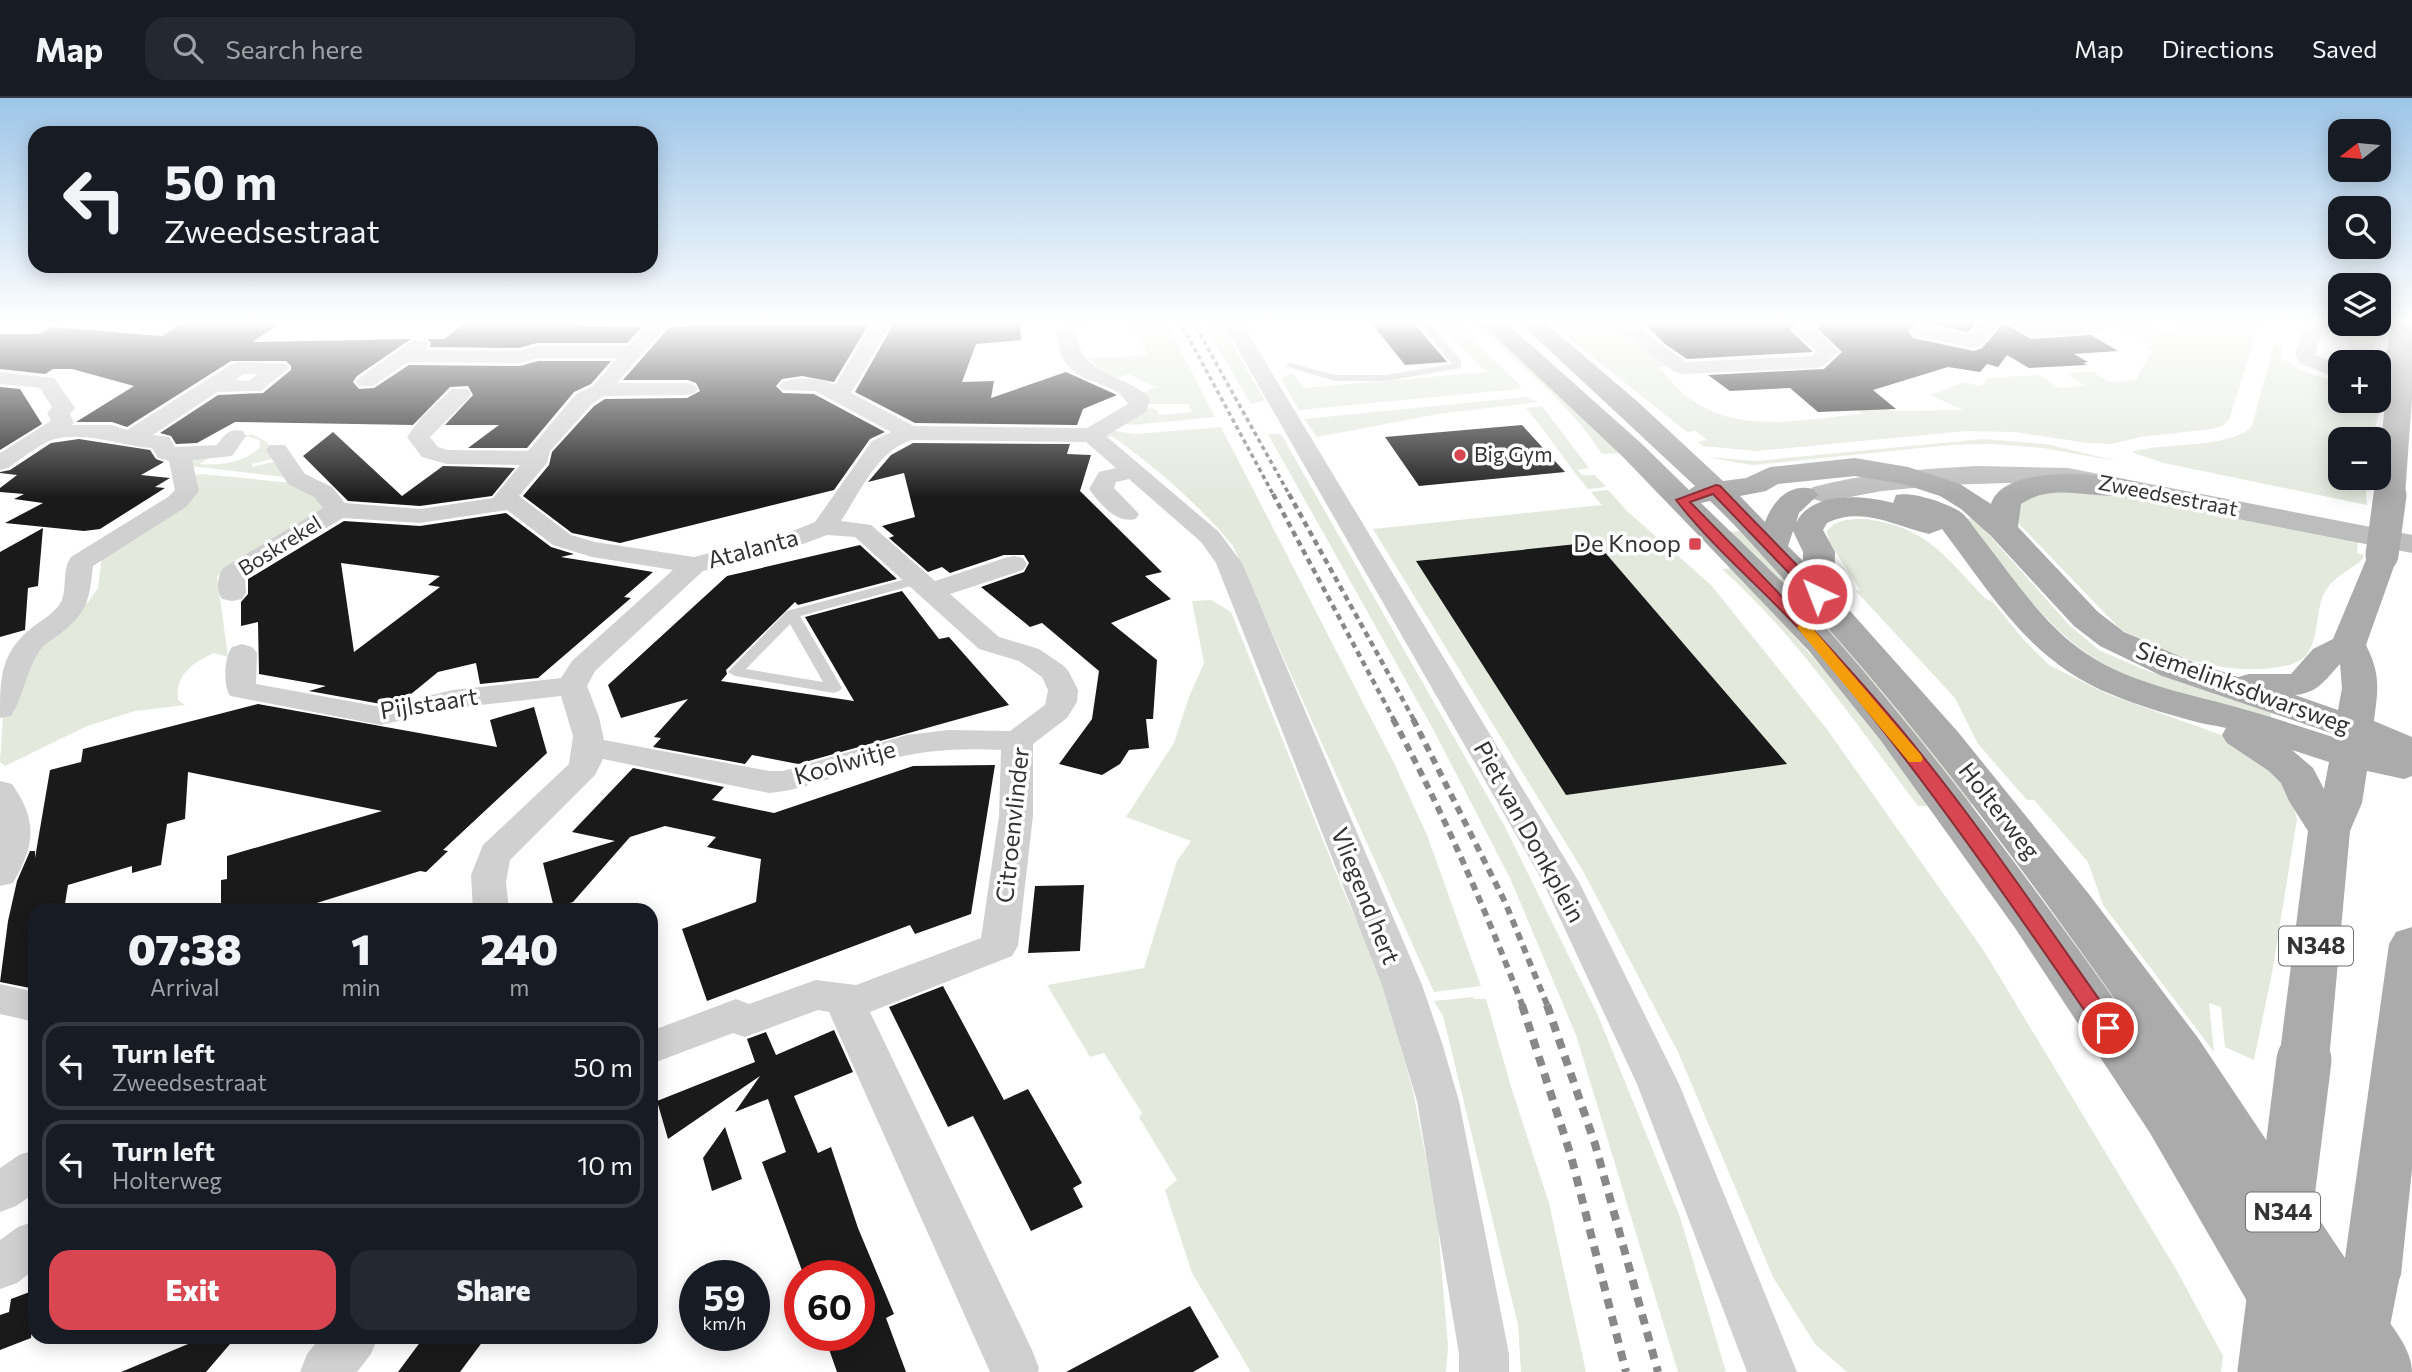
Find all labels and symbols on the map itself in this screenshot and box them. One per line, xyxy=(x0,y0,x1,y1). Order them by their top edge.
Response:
north arrow xyxy=(2328,119,2390,182)
place label: Big Gym xyxy=(1474,441,1552,466)
marker: Big Gym xyxy=(1452,447,1468,463)
street label: Zweedsestraat xyxy=(2096,469,2240,520)
street label: Boskrekel xyxy=(233,509,325,580)
street label: Atalanta xyxy=(704,522,801,574)
place label: De Knoop xyxy=(1573,528,1681,557)
marker: De Knoop xyxy=(1687,536,1703,552)
position arrow xyxy=(1780,557,1854,631)
street label: Siemelinksdwarsweg xyxy=(2132,634,2355,739)
street label: Pijlstaart xyxy=(378,680,480,725)
street label: Koolwitje xyxy=(791,733,899,790)
street label: Piet van Donkplein xyxy=(1468,736,1592,927)
street label: Citroenvlinder xyxy=(989,745,1034,904)
street label: Holterweg xyxy=(1953,756,2047,864)
street label: Vliegend hert xyxy=(1326,823,1407,968)
road number: N348 xyxy=(2279,926,2353,966)
pin xyxy=(2078,998,2138,1058)
road number: N344 xyxy=(2246,1192,2320,1232)
speed limit sign: 60 xyxy=(784,1260,875,1351)

